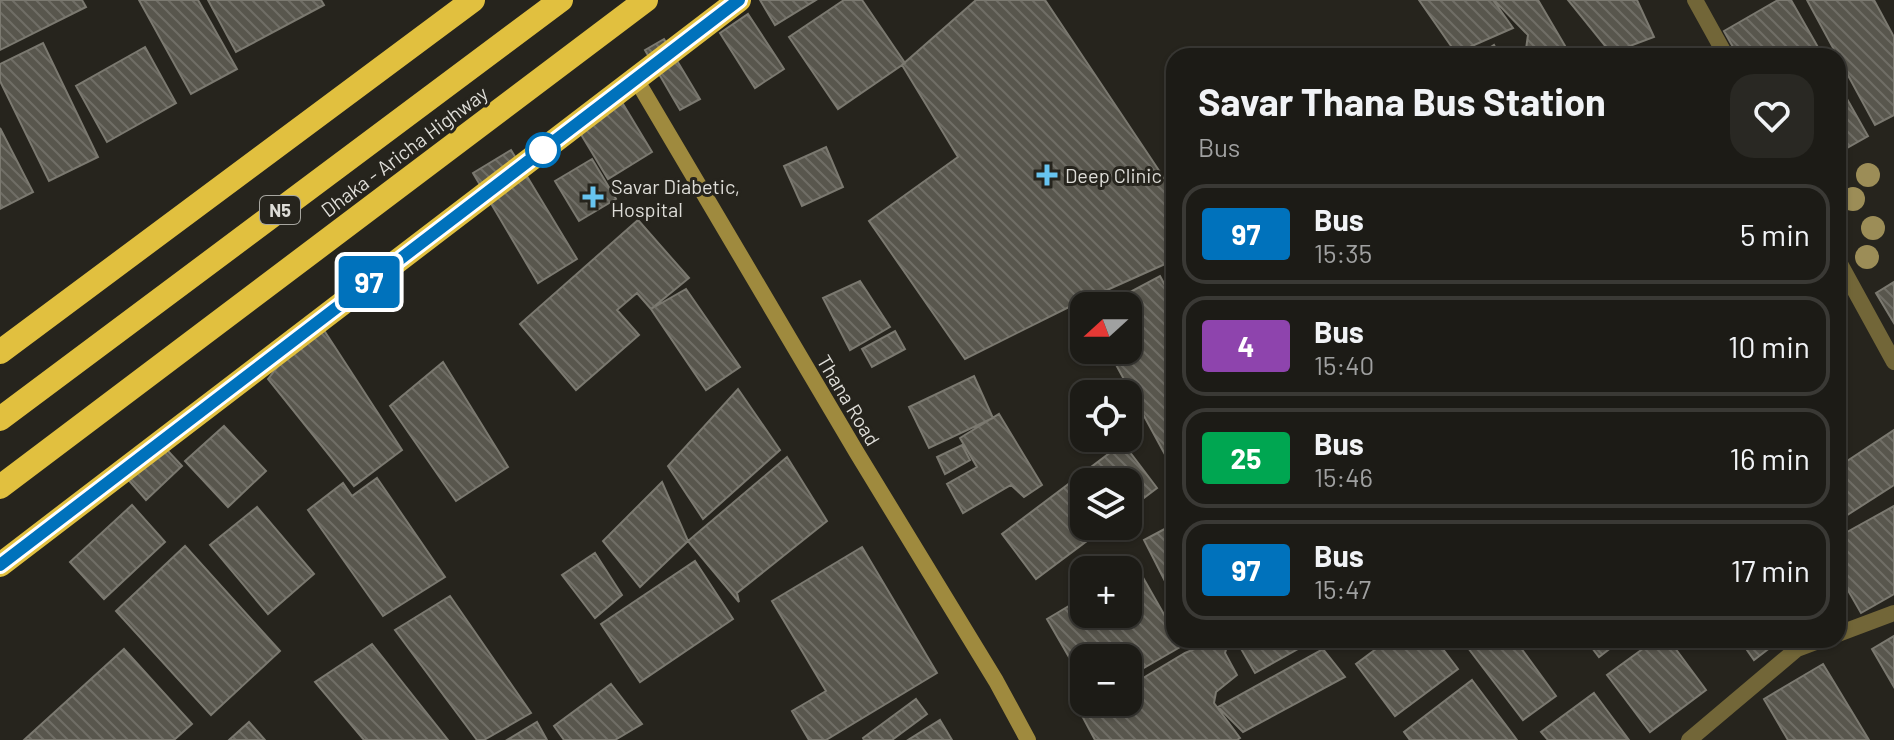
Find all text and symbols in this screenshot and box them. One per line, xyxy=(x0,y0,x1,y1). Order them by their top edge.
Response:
button: heart xyxy=(1730,74,1814,158)
text: Savar Thana Bus Station xyxy=(1198,78,1606,124)
street label: Dhaka - Aricha Highway xyxy=(316,81,492,221)
text: Bus xyxy=(1198,131,1240,162)
unlabelled marker xyxy=(526,133,560,167)
place label: Deep Clinic xyxy=(1065,163,1162,187)
marker: Deep Clinic xyxy=(1036,164,1058,186)
place label: Savar Diabetic, Hospital xyxy=(611,174,740,221)
marker: Savar Diabetic, Hospital xyxy=(582,186,604,208)
road number: N5 xyxy=(260,196,300,224)
text: Bus xyxy=(1314,201,1364,237)
text: 5 min xyxy=(1740,216,1810,252)
text: 97 xyxy=(1232,217,1260,251)
text: 15:35 xyxy=(1314,237,1372,268)
line badge: 97 xyxy=(333,256,405,308)
text: 97 xyxy=(355,265,383,299)
north arrow xyxy=(1070,292,1142,364)
map controls xyxy=(1070,292,1142,716)
text: Bus xyxy=(1314,313,1364,349)
text: 10 min xyxy=(1728,328,1810,364)
text: 4 xyxy=(1238,329,1254,363)
text: 15:40 xyxy=(1314,349,1374,380)
street label: Thana Road xyxy=(813,350,885,450)
button: locate xyxy=(1070,380,1142,452)
text: Bus xyxy=(1314,425,1364,461)
text: 16 min xyxy=(1729,440,1810,476)
text: 25 xyxy=(1231,441,1261,475)
text: 15:46 xyxy=(1314,461,1373,492)
button: layers xyxy=(1070,468,1142,540)
text: Bus xyxy=(1314,537,1364,573)
text: 17 min xyxy=(1731,552,1810,588)
text: 97 xyxy=(1232,553,1260,587)
button: + xyxy=(1070,556,1142,628)
text: 15:47 xyxy=(1314,573,1371,604)
button: − xyxy=(1070,644,1142,716)

